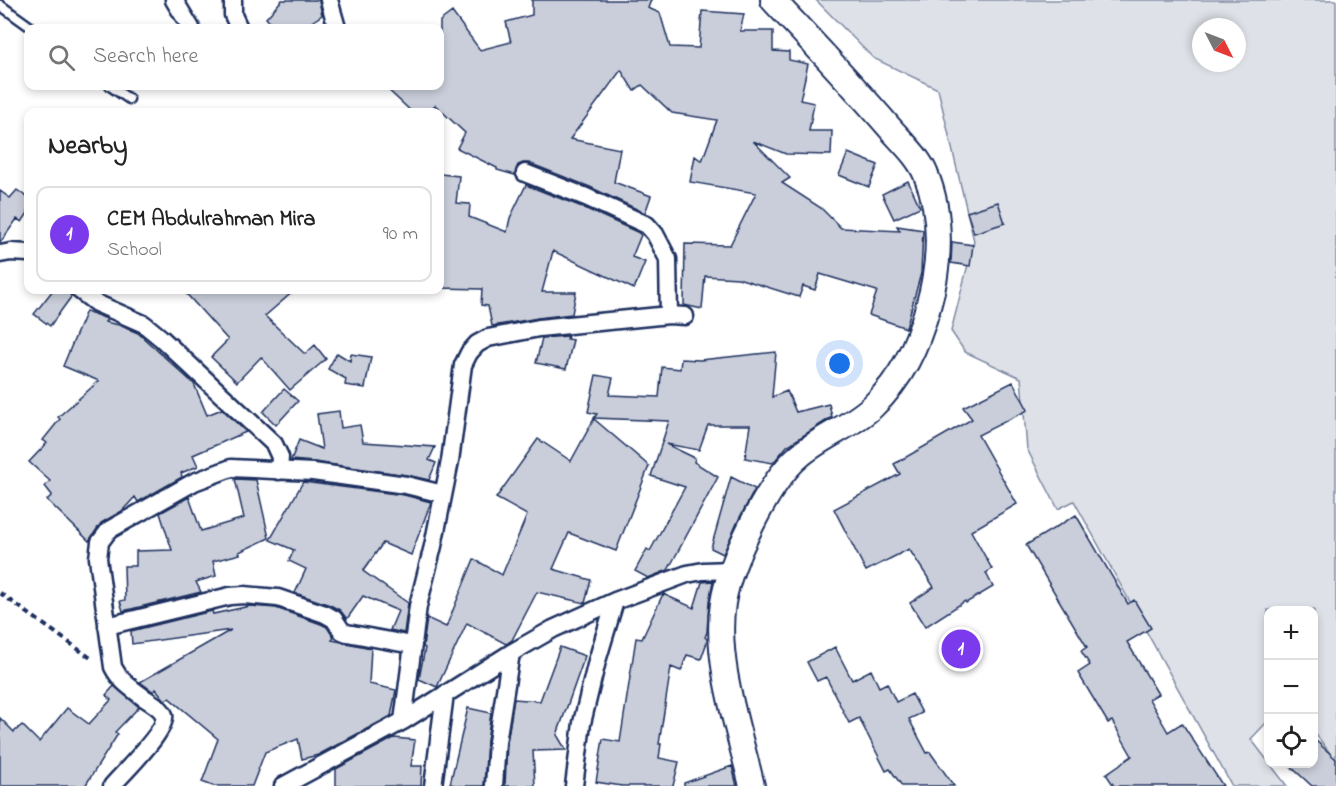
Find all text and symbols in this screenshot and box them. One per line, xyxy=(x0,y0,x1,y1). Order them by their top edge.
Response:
north arrow xyxy=(1192,18,1246,72)
search box xyxy=(24,24,444,90)
icon: search xyxy=(45,41,78,74)
text: Search here xyxy=(93,41,198,73)
text: Nearby xyxy=(48,128,127,166)
text: CEM Abdulrahman Mira xyxy=(107,204,315,236)
text: 1 xyxy=(66,220,73,249)
text: 90 m xyxy=(383,220,418,249)
text: School xyxy=(107,236,162,265)
your location xyxy=(825,349,854,378)
map controls xyxy=(1264,606,1318,768)
button: + xyxy=(1264,606,1318,660)
pin: 1 xyxy=(942,626,980,672)
button: − xyxy=(1264,660,1318,714)
button: locate xyxy=(1264,714,1318,768)

